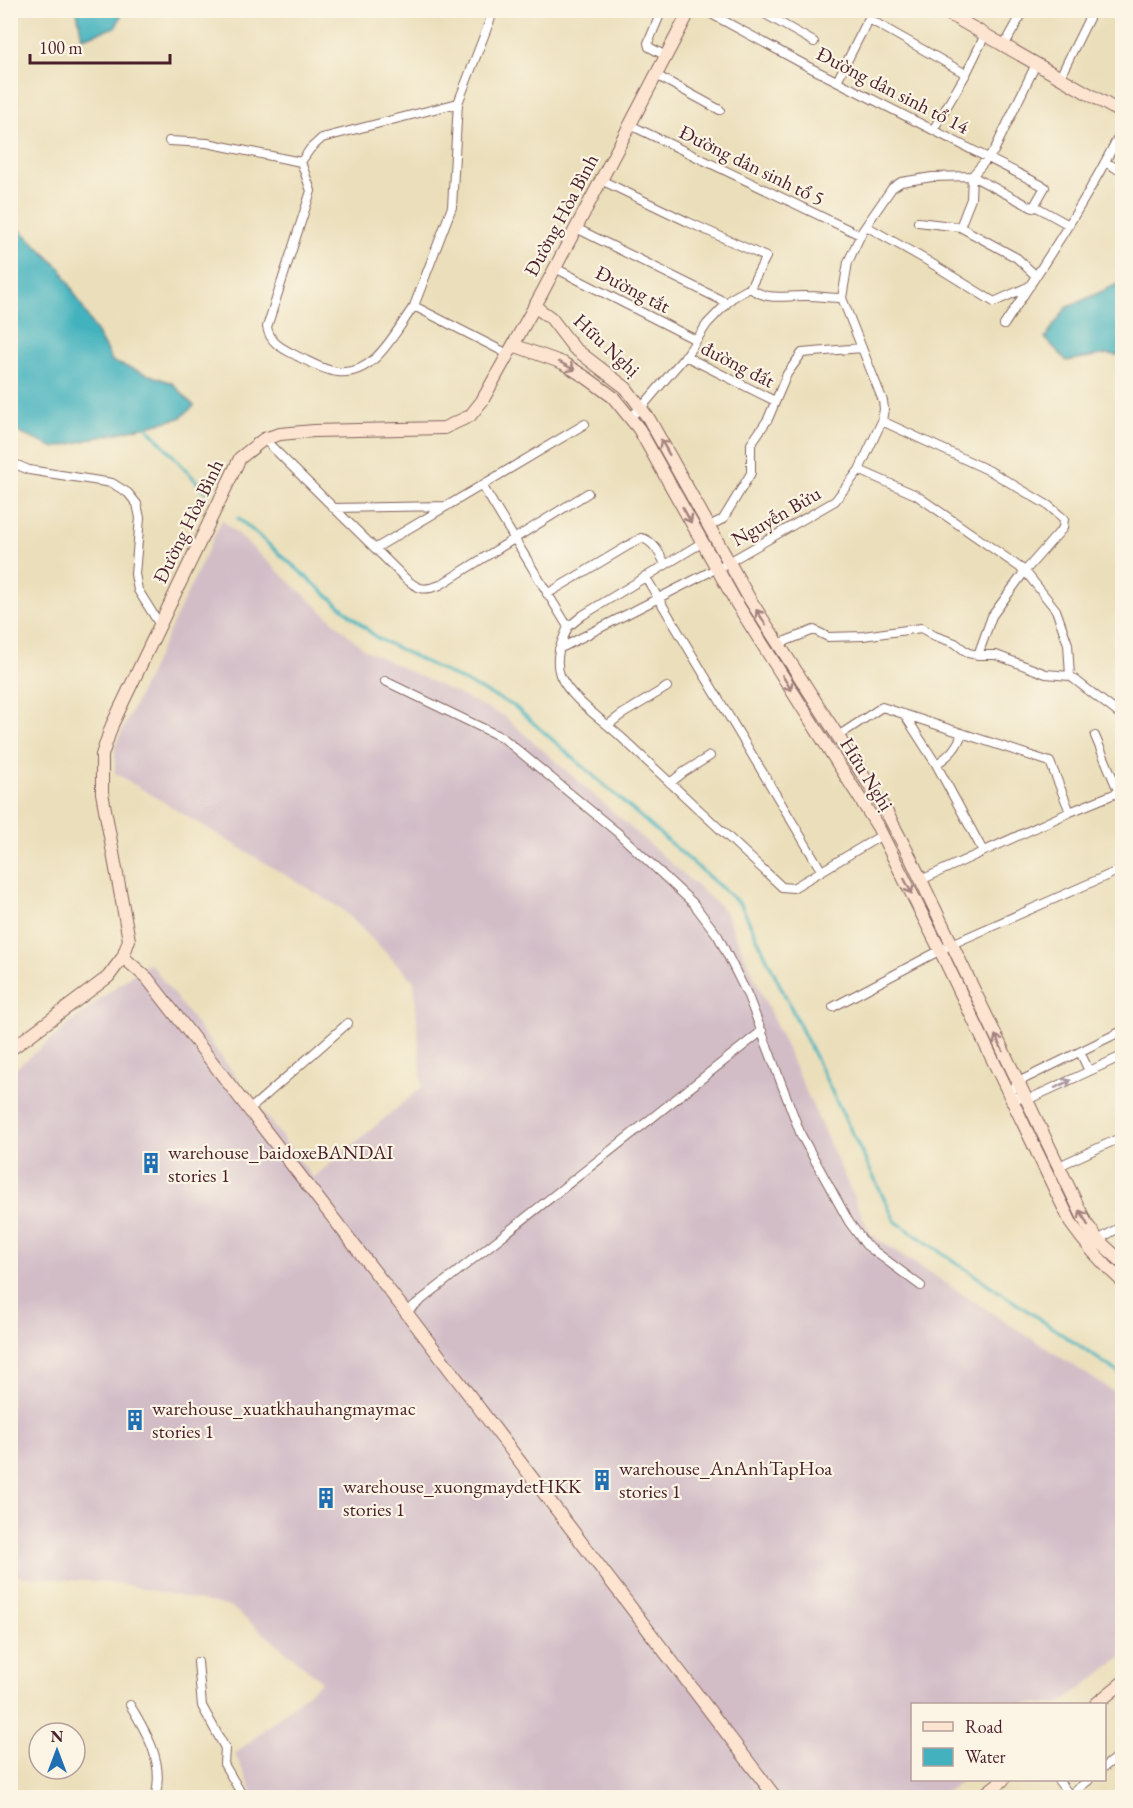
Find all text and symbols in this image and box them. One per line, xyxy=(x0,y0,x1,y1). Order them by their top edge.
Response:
scale bar xyxy=(30,27,170,65)
text: 100 m xyxy=(39,36,83,59)
street label: Đường dân sinh tổ 14 xyxy=(812,40,974,140)
street label: Đường dân sinh tổ 5 xyxy=(675,119,829,211)
street label: Đường Hòa Bình xyxy=(518,149,604,281)
street label: Đường tắt xyxy=(591,259,675,319)
street label: Hữu Nghị xyxy=(568,308,646,382)
street label: đường đất xyxy=(697,334,780,394)
one-way arrow xyxy=(558,361,576,373)
one-way arrow xyxy=(659,439,671,456)
street label: Đường Hòa Bình xyxy=(147,455,229,587)
street label: Nguyễn Bửu xyxy=(727,480,826,552)
one-way arrow xyxy=(682,506,694,523)
one-way arrow xyxy=(755,609,767,626)
one-way arrow xyxy=(781,674,793,691)
street label: Hữu Nghị xyxy=(834,732,900,816)
one-way arrow xyxy=(902,877,914,895)
one-way arrow xyxy=(993,1034,1005,1052)
one-way arrow xyxy=(1054,1077,1072,1089)
place label: warehouse_baidoxeBANDAI stories 1 xyxy=(168,1139,394,1188)
building icon: warehouse_baidoxeBANDAI stories 1 xyxy=(139,1151,163,1175)
one-way arrow xyxy=(1078,1210,1089,1228)
place label: warehouse_xuatkhauhangmaymac stories 1 xyxy=(152,1395,416,1444)
building icon: warehouse_xuatkhauhangmaymac stories 1 xyxy=(123,1408,147,1432)
place label: warehouse_AnAnhTapHoa stories 1 xyxy=(619,1455,832,1504)
building icon: warehouse_AnAnhTapHoa stories 1 xyxy=(590,1468,614,1492)
place label: warehouse_xuongmaydetHKK stories 1 xyxy=(343,1473,582,1522)
building icon: warehouse_xuongmaydetHKK stories 1 xyxy=(314,1486,338,1510)
legend xyxy=(911,1703,1106,1781)
text: Road xyxy=(965,1715,1004,1738)
north arrow xyxy=(27,1721,87,1781)
text: N xyxy=(51,1726,64,1747)
text: Water xyxy=(965,1745,1006,1768)

